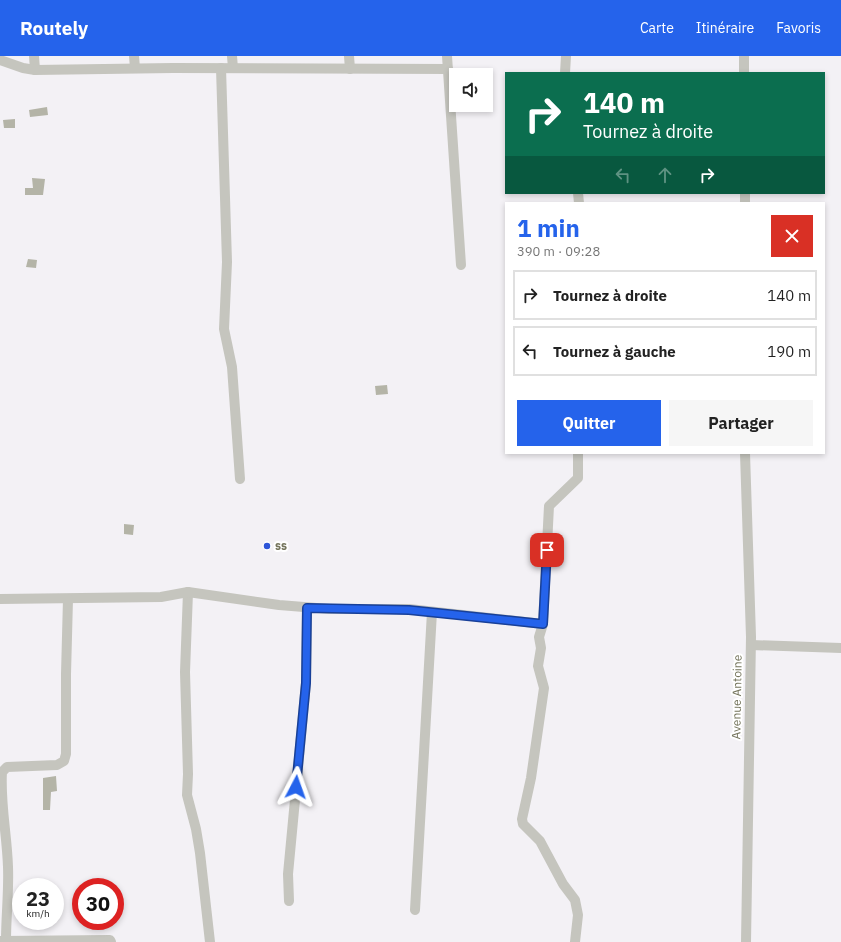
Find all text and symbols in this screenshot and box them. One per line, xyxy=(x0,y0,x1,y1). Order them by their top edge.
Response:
text: Routely xyxy=(20,16,88,40)
text: Carte xyxy=(640,19,674,37)
text: Itinéraire xyxy=(696,19,754,37)
text: Favoris xyxy=(776,19,821,37)
map controls xyxy=(449,68,493,112)
button: sound xyxy=(449,68,493,112)
text: 140 m xyxy=(583,84,665,121)
icon: right xyxy=(517,88,569,140)
text: Tournez à droite xyxy=(583,120,713,143)
icon: left xyxy=(612,164,634,186)
icon: ahead xyxy=(654,164,676,186)
icon: right xyxy=(696,164,718,186)
text: 1 min xyxy=(517,212,580,244)
button: close xyxy=(771,215,813,257)
text: 390 m · 09:28 xyxy=(517,243,600,260)
icon: right xyxy=(519,284,541,306)
text: Tournez à droite xyxy=(553,286,667,305)
text: 140 m xyxy=(767,286,811,305)
icon: left xyxy=(519,340,541,362)
text: Tournez à gauche xyxy=(553,342,676,361)
text: 190 m xyxy=(767,342,811,361)
button: Quitter xyxy=(517,400,661,446)
button: Partager xyxy=(669,400,813,446)
pin xyxy=(530,533,564,567)
place label: ss xyxy=(275,538,287,553)
icon: arrive xyxy=(536,539,558,561)
marker: ss xyxy=(262,541,272,551)
street label: Avenue Antoine xyxy=(728,654,745,739)
position arrow xyxy=(275,766,317,808)
speed limit sign: 30 xyxy=(72,878,124,930)
text: 23 xyxy=(26,885,50,912)
text: km/h xyxy=(26,907,50,920)

